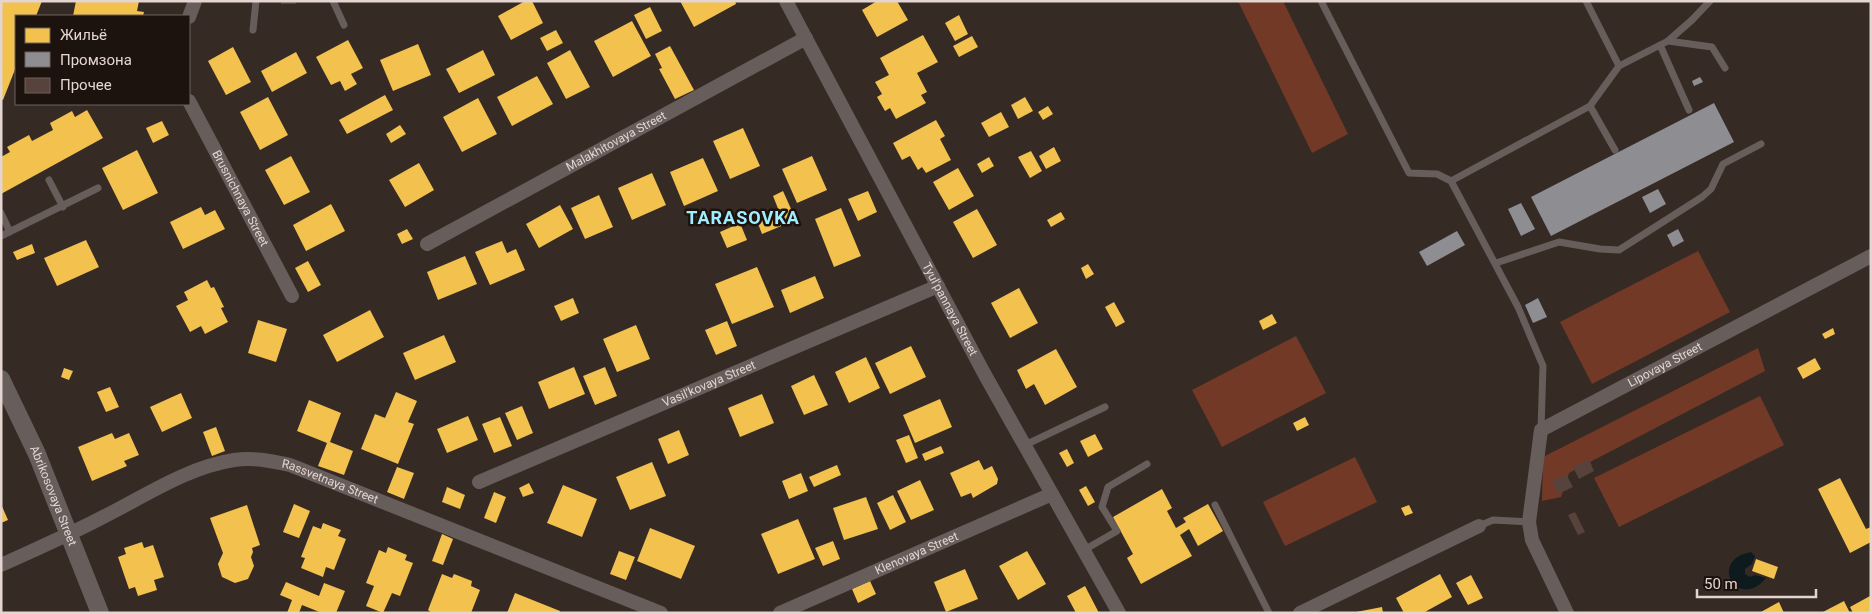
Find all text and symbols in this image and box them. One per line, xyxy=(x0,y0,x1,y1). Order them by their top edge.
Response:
legend xyxy=(15,15,190,105)
text: Жильё xyxy=(60,26,107,44)
text: Промзона xyxy=(60,51,132,69)
text: Прочее xyxy=(60,76,112,94)
street label: Malakhitovaya Street xyxy=(563,108,668,174)
street label: Brusnichnaya Street xyxy=(209,148,272,249)
district label: TARASOVKA xyxy=(686,207,800,228)
street label: Tyul'pannaya Street xyxy=(919,260,981,358)
street label: Lipovaya Street xyxy=(1625,339,1704,390)
street label: Vasil'kovaya Street xyxy=(660,358,758,410)
street label: Abrikosovaya Street xyxy=(27,443,80,548)
street label: Rassvetnaya Street xyxy=(281,456,380,506)
street label: Klenovaya Street xyxy=(873,529,960,578)
scale bar xyxy=(1697,566,1816,598)
text: 50 m xyxy=(1704,575,1738,593)

